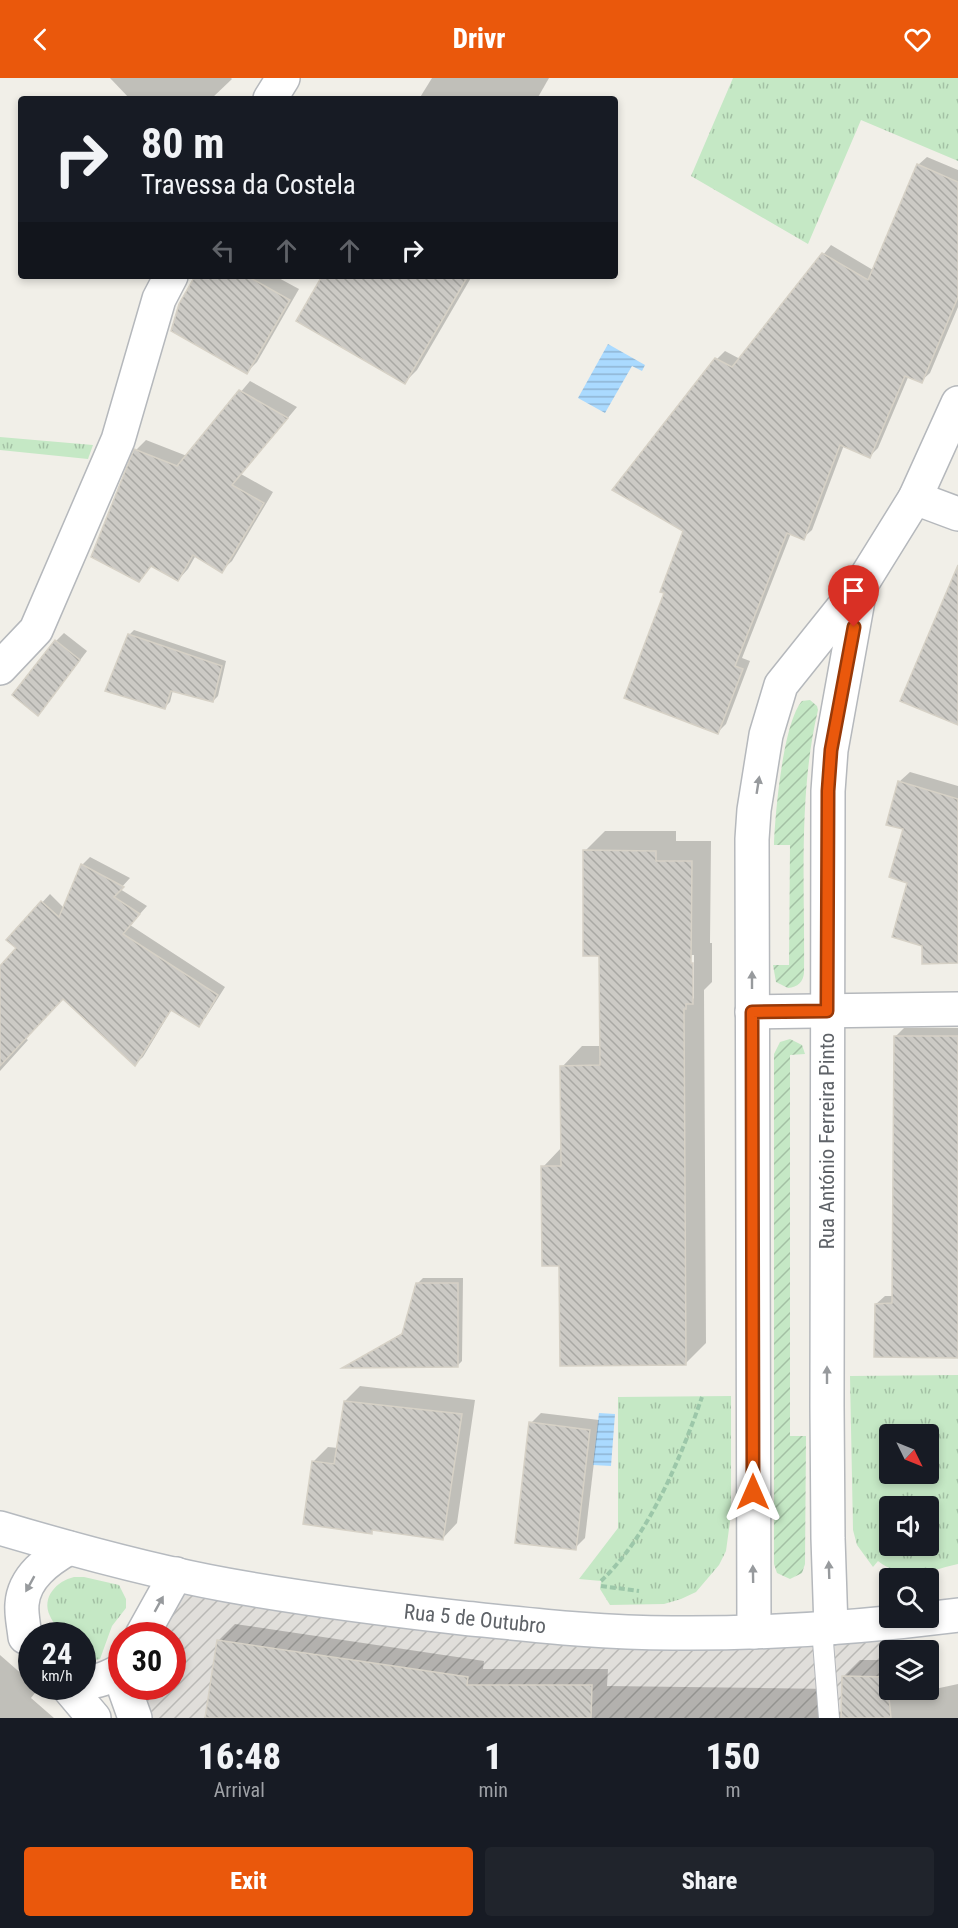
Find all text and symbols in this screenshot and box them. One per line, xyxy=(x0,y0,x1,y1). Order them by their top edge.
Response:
icon: back xyxy=(24,23,57,56)
text: Drivr xyxy=(453,23,505,55)
icon: heart xyxy=(901,23,934,56)
text: 80 m xyxy=(141,119,224,168)
icon: right xyxy=(42,120,120,198)
text: Travessa da Costela xyxy=(141,169,356,201)
icon: left xyxy=(207,234,240,267)
icon: ahead xyxy=(270,234,303,267)
icon: ahead xyxy=(333,234,366,267)
icon: right xyxy=(396,234,429,267)
pin xyxy=(828,565,879,627)
icon: arrive xyxy=(837,574,870,607)
one-way arrow xyxy=(753,776,762,795)
one-way arrow xyxy=(747,970,757,989)
street label: Rua António Ferreira Pinto xyxy=(815,1033,839,1249)
one-way arrow xyxy=(822,1365,832,1384)
north arrow xyxy=(879,1424,939,1484)
map controls xyxy=(879,1424,939,1700)
position arrow xyxy=(721,1460,785,1524)
button: sound xyxy=(879,1496,939,1556)
one-way arrow xyxy=(824,1560,834,1579)
one-way arrow xyxy=(748,1564,758,1583)
button: search xyxy=(879,1568,939,1628)
one-way arrow xyxy=(25,1576,35,1593)
one-way arrow xyxy=(154,1596,164,1613)
street label: Rua 5 de Outubro xyxy=(403,1600,547,1638)
speed limit sign: 30 xyxy=(108,1622,186,1700)
text: 24 xyxy=(42,1636,72,1671)
button: layers xyxy=(879,1640,939,1700)
text: km/h xyxy=(42,1667,72,1685)
text: 16:48 xyxy=(198,1736,281,1778)
text: 1 xyxy=(484,1736,502,1778)
text: 150 xyxy=(705,1736,760,1778)
text: Arrival xyxy=(214,1778,265,1802)
text: min xyxy=(479,1778,508,1802)
text: m xyxy=(725,1778,740,1802)
button: Exit xyxy=(24,1847,473,1916)
button: Share xyxy=(485,1847,934,1916)

